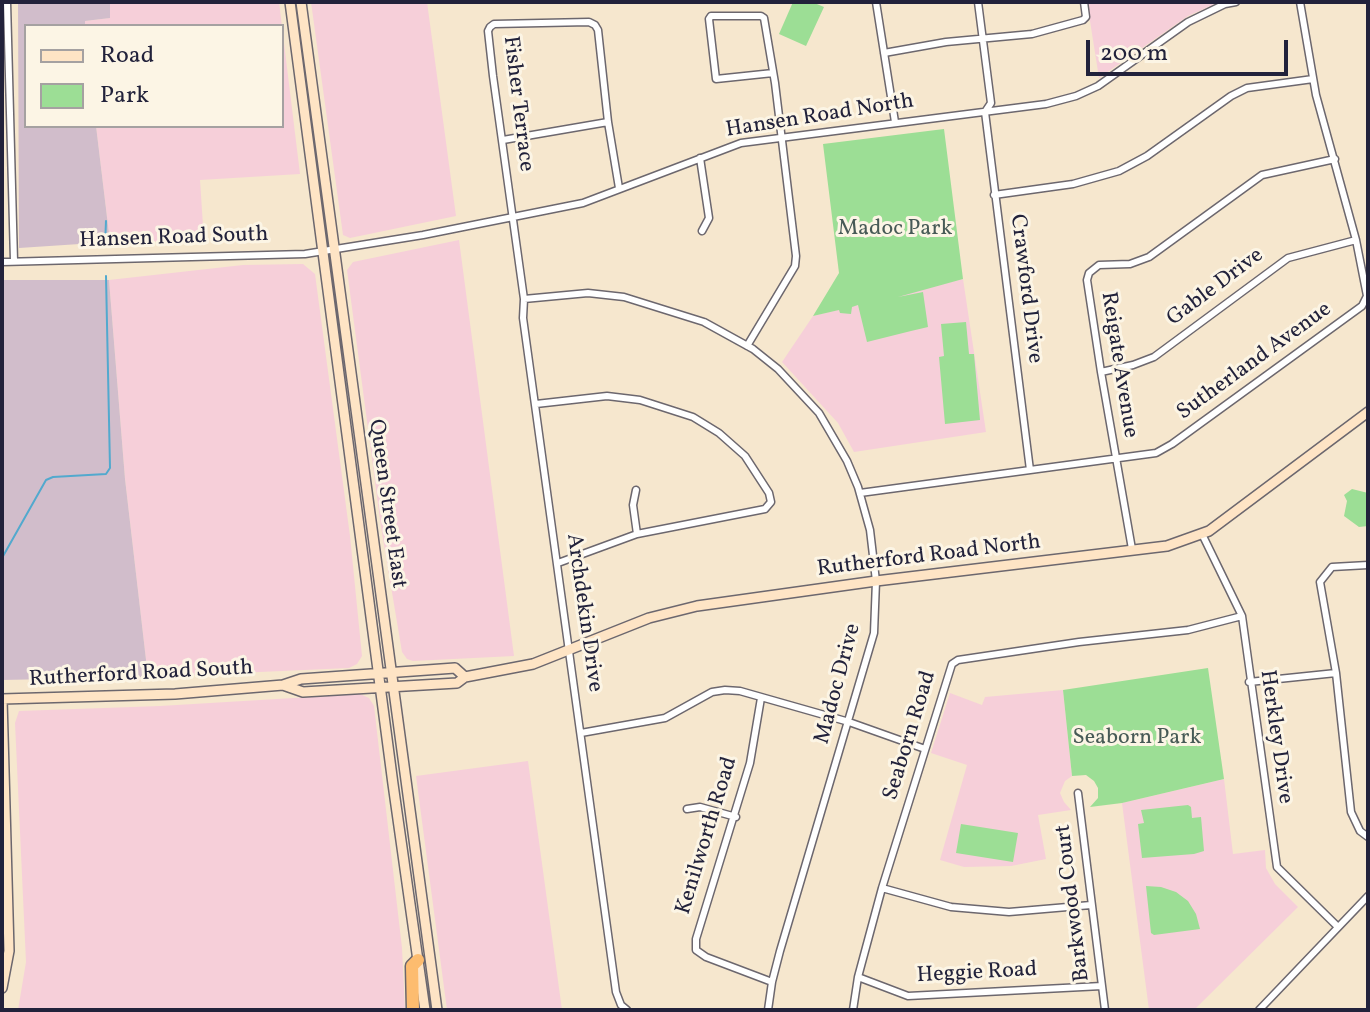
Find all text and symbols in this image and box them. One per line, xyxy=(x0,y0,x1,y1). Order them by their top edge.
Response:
legend xyxy=(24,24,284,128)
scale bar xyxy=(1090,24,1292,74)
street label: Fisher Terrace xyxy=(496,35,538,173)
text: 200 m xyxy=(1100,37,1168,71)
text: Road xyxy=(100,39,154,73)
text: Park xyxy=(100,79,149,113)
street label: Hansen Road North xyxy=(724,89,916,145)
street label: Crawford Drive xyxy=(1003,213,1047,365)
park label: Madoc Park xyxy=(838,217,952,243)
street label: Hansen Road South xyxy=(79,223,269,255)
street label: Gable Drive xyxy=(1163,243,1269,333)
street label: Reigate Avenue xyxy=(1093,290,1143,440)
street label: Sutherland Avenue xyxy=(1173,297,1337,427)
street label: Queen Street East xyxy=(361,418,411,590)
street label: Rutherford Road North xyxy=(816,530,1042,584)
street label: Archdekin Drive xyxy=(559,532,607,694)
street label: Madoc Drive xyxy=(810,621,868,747)
street label: Rutherford Road South xyxy=(28,656,254,694)
street label: Seaborn Road xyxy=(879,668,943,804)
street label: Herkley Drive xyxy=(1253,668,1297,806)
park label: Seaborn Park xyxy=(1073,726,1201,752)
street label: Kenilworth Road xyxy=(671,754,745,918)
street label: Barkwood Court xyxy=(1051,823,1097,983)
street label: Heggie Road xyxy=(916,958,1038,990)

